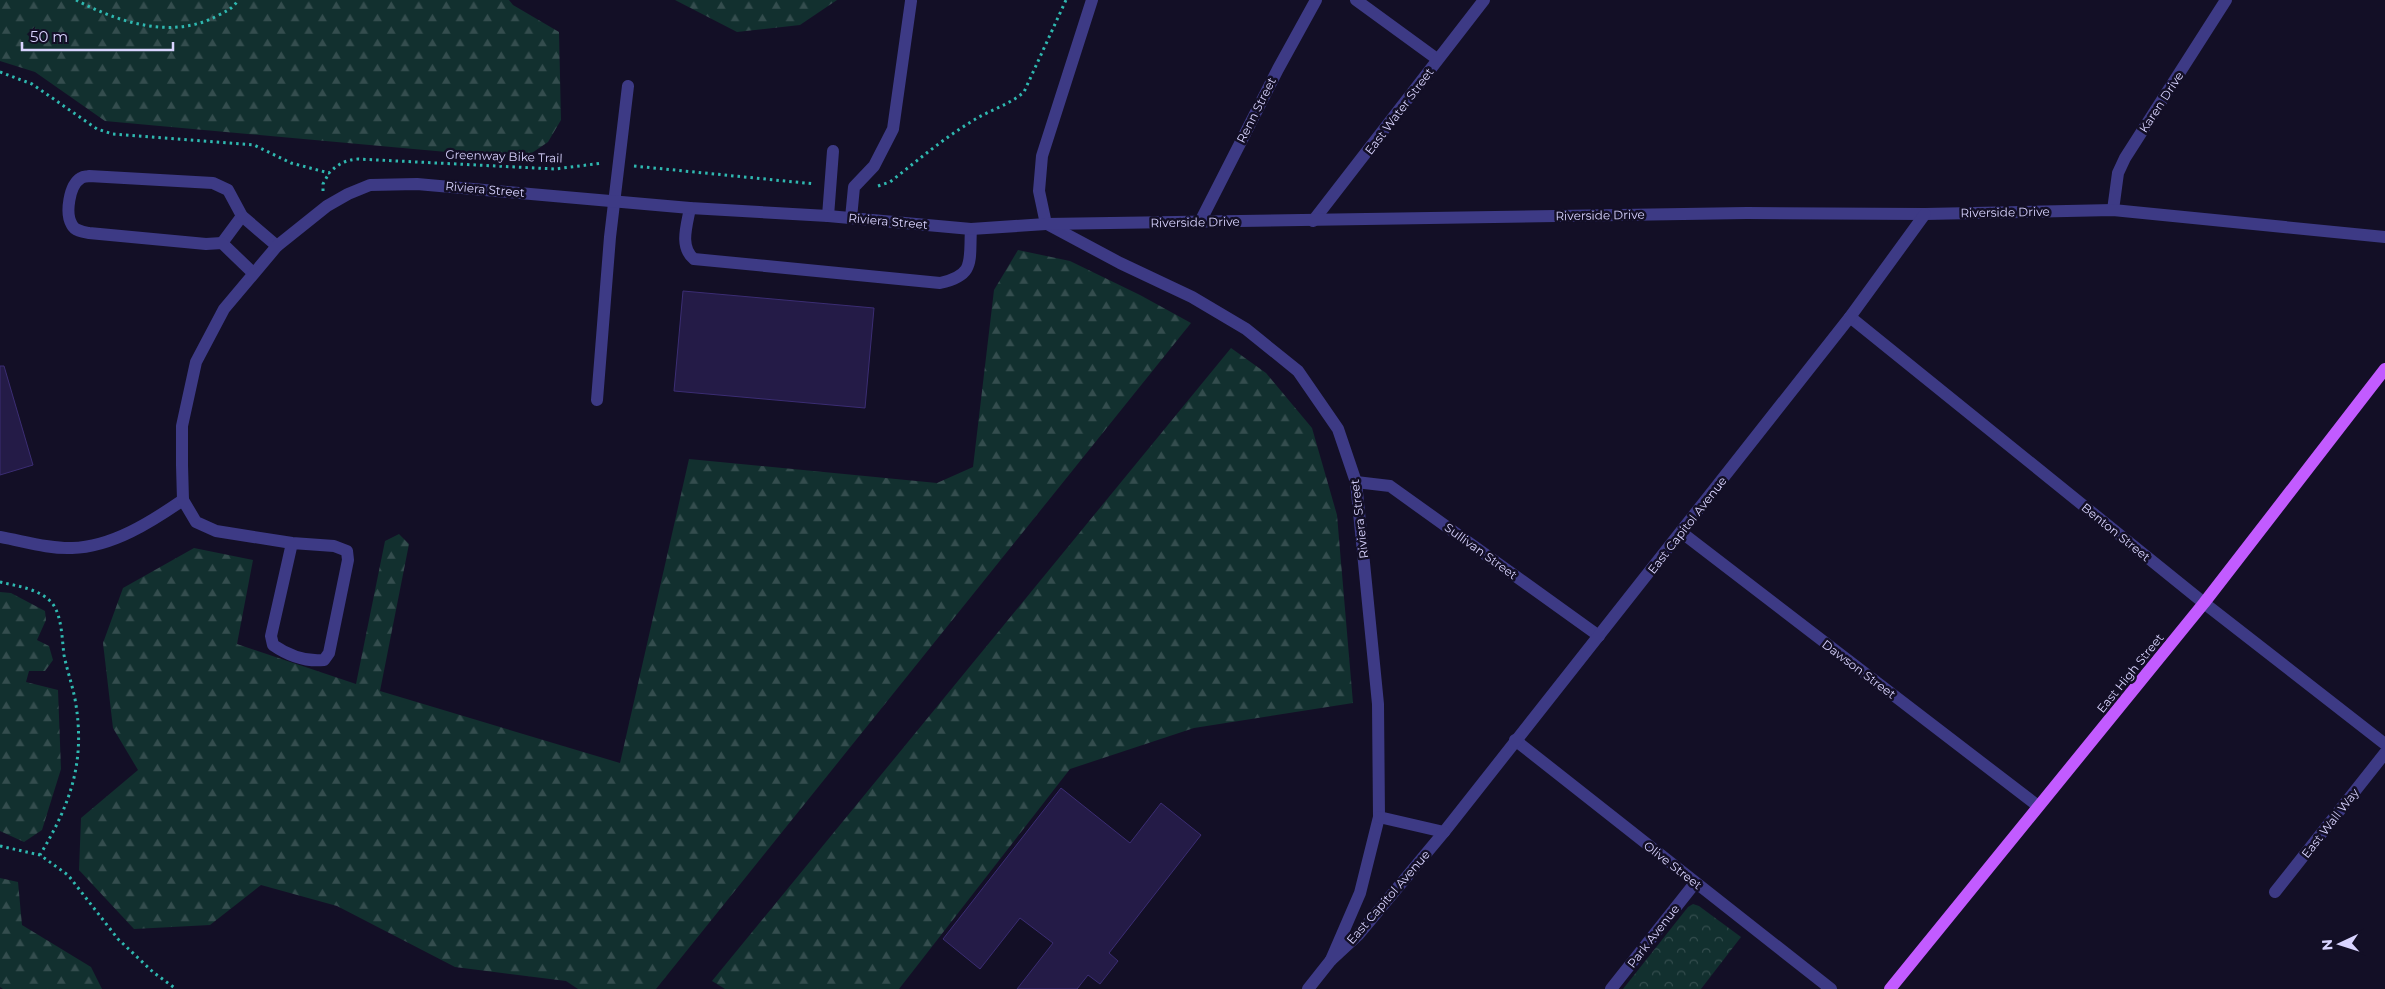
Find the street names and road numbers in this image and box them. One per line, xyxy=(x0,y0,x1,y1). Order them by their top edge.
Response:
street label: East Water Street xyxy=(1361,65,1437,157)
street label: Karen Drive xyxy=(2136,69,2186,135)
street label: Renn Street xyxy=(1233,75,1279,145)
street label: Greenway Bike Trail xyxy=(445,146,563,166)
street label: Riviera Street xyxy=(445,178,525,200)
street label: Riverside Drive xyxy=(1960,204,2050,220)
street label: Riverside Drive xyxy=(1555,207,1645,223)
street label: Riviera Street xyxy=(848,210,928,232)
street label: Riverside Drive xyxy=(1150,214,1240,230)
street label: East Capitol Avenue xyxy=(1644,473,1730,577)
street label: Riviera Street xyxy=(1347,478,1371,559)
street label: Benton Street xyxy=(2079,500,2153,564)
street label: Sullivan Street xyxy=(1442,520,1520,582)
street label: East High Street xyxy=(2093,630,2167,716)
street label: Dawson Street xyxy=(1819,636,1899,702)
street label: East Wall Way xyxy=(2298,785,2362,861)
street label: Olive Street xyxy=(1641,838,1705,892)
street label: East Capitol Avenue xyxy=(1343,847,1433,947)
street label: Park Avenue xyxy=(1624,901,1682,971)

